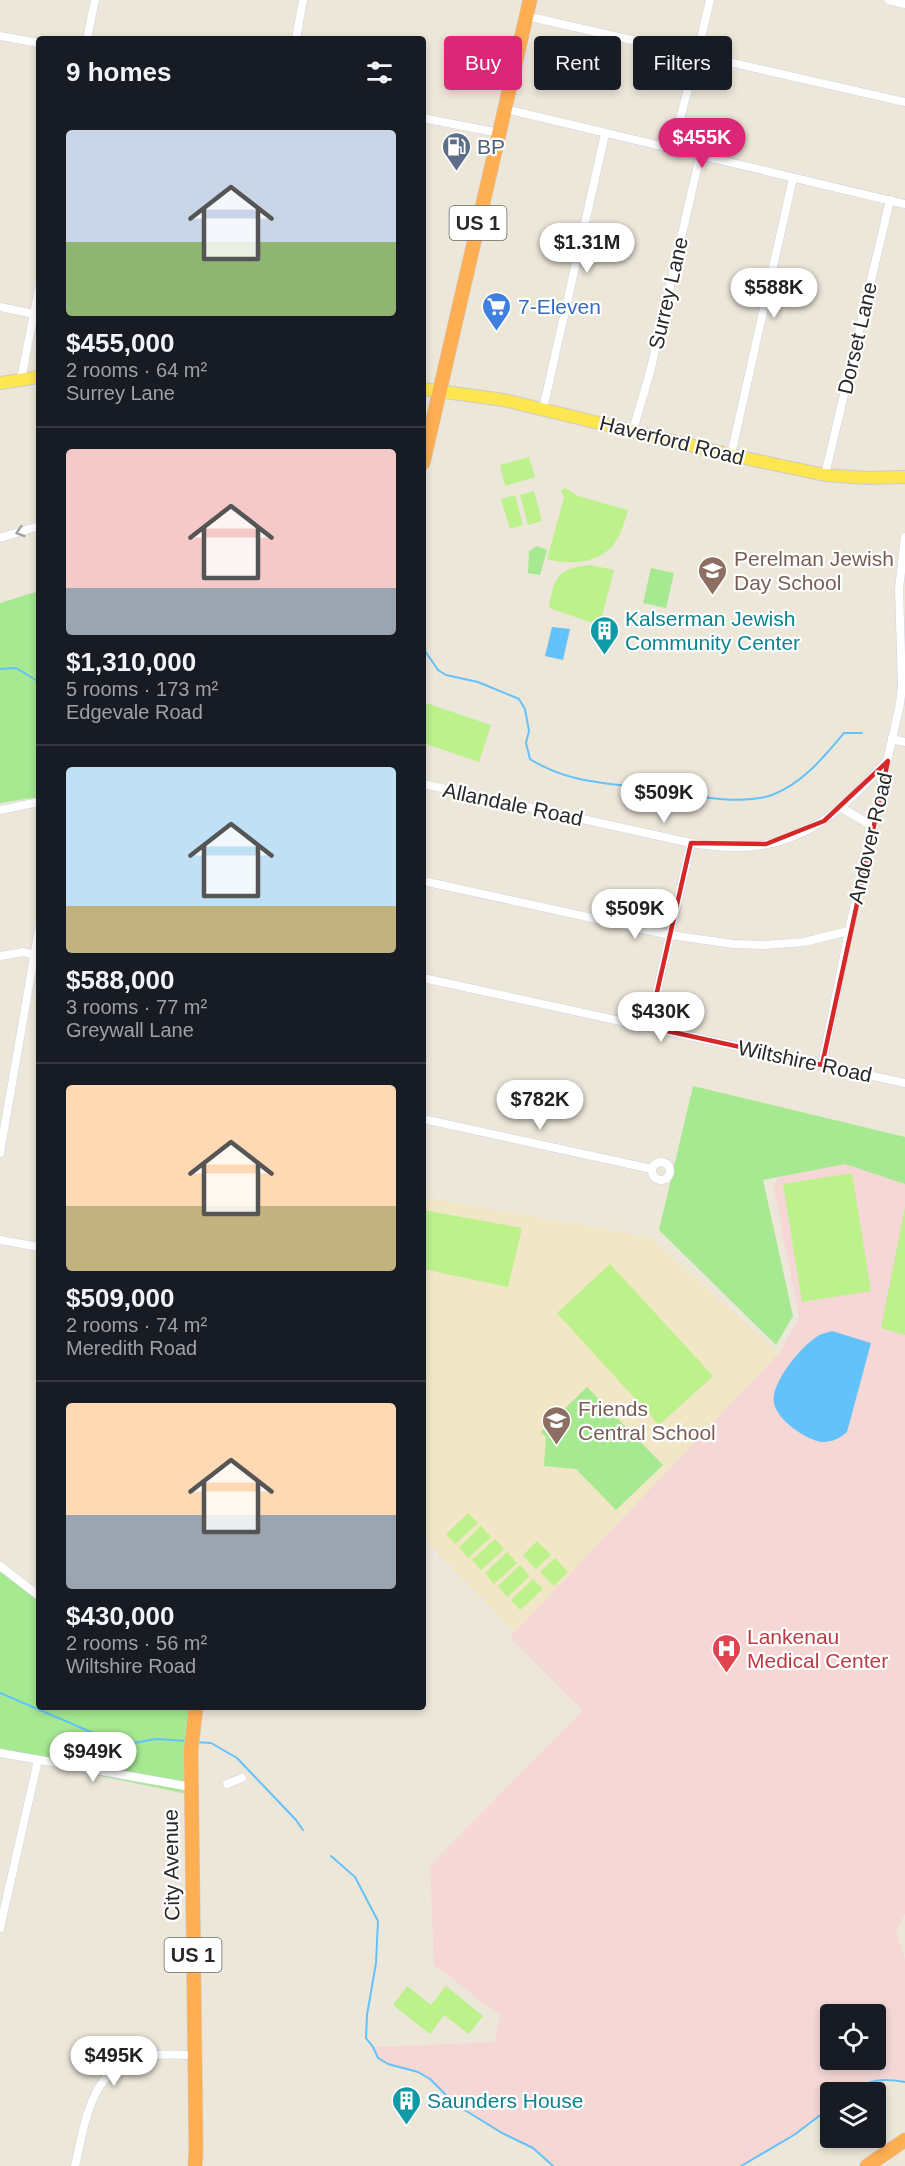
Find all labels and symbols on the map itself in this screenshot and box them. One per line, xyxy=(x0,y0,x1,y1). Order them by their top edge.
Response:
pin: $455K xyxy=(660,118,744,169)
fuel station icon: BP xyxy=(440,130,472,172)
place label: BP xyxy=(477,135,505,158)
road number: US 1 xyxy=(450,206,506,240)
pin: $1.31M xyxy=(538,223,636,274)
street label: Surrey Lane xyxy=(644,235,692,351)
pin: $588K xyxy=(732,268,816,319)
street label: Dorset Lane xyxy=(833,280,881,396)
supermarket icon: 7-Eleven xyxy=(481,290,513,332)
place label: 7-Eleven xyxy=(518,295,601,318)
street label: Haverford Road xyxy=(597,411,747,469)
one-way arrow xyxy=(15,525,26,537)
place label: Perelman Jewish Day School xyxy=(734,547,894,594)
school or university icon: Perelman Jewish Day School xyxy=(697,554,729,596)
place label: Kalserman Jewish Community Center xyxy=(625,607,800,654)
building icon: Kalserman Jewish Community Center xyxy=(588,614,620,656)
street label: Andover Road xyxy=(844,770,896,906)
pin: $509K xyxy=(622,773,706,824)
street label: Allandale Road xyxy=(441,778,585,830)
pin: $509K xyxy=(593,889,677,940)
pin: $430K xyxy=(619,992,703,1043)
street label: Wiltshire Road xyxy=(736,1036,874,1086)
pin: $782K xyxy=(498,1080,582,1131)
place label: Friends Central School xyxy=(578,1397,716,1444)
school or university icon: Friends Central School xyxy=(541,1404,573,1446)
place label: Lankenau Medical Center xyxy=(747,1625,888,1672)
hospital icon: Lankenau Medical Center xyxy=(710,1632,742,1674)
pin: $949K xyxy=(51,1732,135,1783)
street label: City Avenue xyxy=(159,1809,183,1921)
road number: US 1 xyxy=(164,1938,222,1972)
pin: $495K xyxy=(72,2036,156,2087)
building icon: Saunders House xyxy=(390,2084,422,2126)
place label: Saunders House xyxy=(427,2089,583,2112)

